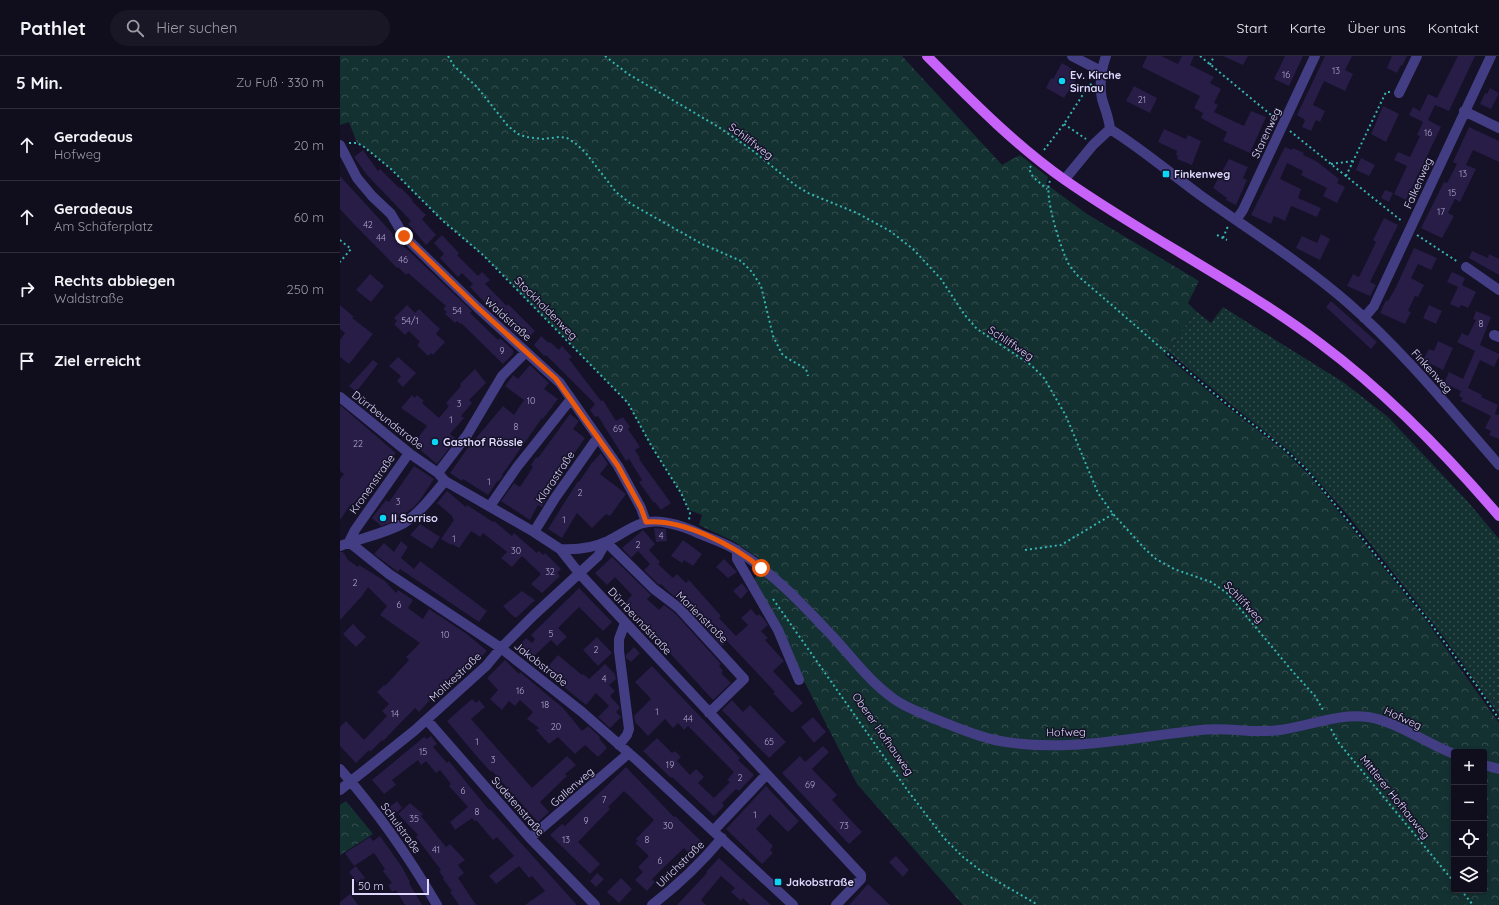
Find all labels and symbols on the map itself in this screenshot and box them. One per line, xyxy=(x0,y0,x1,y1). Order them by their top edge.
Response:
house number: 13 xyxy=(1332,65,1340,76)
place label: Ev. Kirche Sirnau xyxy=(1070,68,1122,95)
house number: 16 xyxy=(1282,69,1290,80)
marker: Ev. Kirche Sirnau xyxy=(1057,76,1067,86)
house number: 21 xyxy=(1138,94,1146,105)
street label: Starenweg xyxy=(1248,105,1284,161)
street label: Schliffweg xyxy=(726,120,776,162)
house number: 16 xyxy=(1424,127,1432,138)
street label: Falkenweg xyxy=(1400,155,1436,211)
place label: Finkenweg xyxy=(1174,167,1230,181)
house number: 13 xyxy=(1459,168,1467,179)
marker: Finkenweg xyxy=(1161,169,1171,179)
house number: 15 xyxy=(1448,187,1456,198)
house number: 17 xyxy=(1437,206,1445,217)
house number: 42 xyxy=(363,219,373,230)
route end xyxy=(395,227,413,245)
house number: 44 xyxy=(376,232,386,243)
house number: 46 xyxy=(398,254,408,265)
street label: Stockhaldenweg xyxy=(511,273,581,343)
street label: Waldstraße xyxy=(481,294,535,344)
house number: 54 xyxy=(452,305,462,316)
house number: 54/1 xyxy=(401,315,419,326)
house number: 8 xyxy=(1479,318,1484,329)
street label: Schliffweg xyxy=(985,323,1037,363)
house number: 9 xyxy=(499,345,505,356)
street label: Finkenweg xyxy=(1409,346,1455,396)
street label: Dürrbeundstraße xyxy=(349,388,427,452)
house number: 10 xyxy=(527,395,535,406)
house number: 3 xyxy=(457,398,462,409)
house number: 1 xyxy=(449,414,453,425)
house number: 8 xyxy=(514,421,519,432)
house number: 69 xyxy=(613,423,623,434)
place label: Gasthof Rössle xyxy=(443,435,524,449)
marker: Gasthof Rössle xyxy=(430,437,440,447)
house number: 22 xyxy=(353,438,363,449)
street label: Klarastraße xyxy=(532,448,578,506)
street label: Kronenstraße xyxy=(346,452,398,516)
house number: 1 xyxy=(487,476,491,487)
house number: 2 xyxy=(578,487,583,498)
house number: 3 xyxy=(396,496,401,507)
place label: Il Sorriso xyxy=(391,511,438,525)
marker: Il Sorriso xyxy=(378,513,388,523)
house number: 1 xyxy=(562,514,566,525)
house number: 4 xyxy=(659,530,664,541)
house number: 1 xyxy=(452,533,456,544)
house number: 2 xyxy=(636,539,641,550)
house number: 30 xyxy=(511,545,521,556)
route start xyxy=(752,559,770,577)
house number: 32 xyxy=(545,566,555,577)
house number: 2 xyxy=(353,577,358,588)
street label: Schliffweg xyxy=(1221,578,1267,626)
street label: Dürrbeundstraße xyxy=(605,584,675,658)
street label: Marienstraße xyxy=(673,588,731,646)
house number: 6 xyxy=(397,599,402,610)
house number: 5 xyxy=(549,628,554,639)
house number: 10 xyxy=(441,629,449,640)
street label: Jakobstraße xyxy=(511,639,571,689)
house number: 2 xyxy=(594,644,599,655)
street label: Moltkestraße xyxy=(426,649,484,705)
house number: 4 xyxy=(602,673,607,684)
house number: 16 xyxy=(516,685,524,696)
street label: Oberer Hofhauweg xyxy=(849,690,917,778)
house number: 18 xyxy=(541,699,549,710)
street label: Hofweg xyxy=(1382,704,1424,732)
house number: 1 xyxy=(655,706,659,717)
house number: 14 xyxy=(391,708,399,719)
house number: 44 xyxy=(683,713,693,724)
house number: 20 xyxy=(551,721,561,732)
street label: Hofweg xyxy=(1046,725,1086,739)
house number: 1 xyxy=(475,736,479,747)
house number: 65 xyxy=(764,736,774,747)
house number: 15 xyxy=(419,746,427,757)
street label: Mittlerer Hofhauweg xyxy=(1357,752,1433,842)
house number: 3 xyxy=(491,754,496,765)
house number: 19 xyxy=(666,759,674,770)
street label: Gallenweg xyxy=(547,764,597,810)
house number: 2 xyxy=(738,772,743,783)
street label: Sudetenstraße xyxy=(488,773,548,839)
house number: 69 xyxy=(805,779,815,790)
house number: 6 xyxy=(461,785,466,796)
house number: 7 xyxy=(602,794,607,805)
street label: Schulstraße xyxy=(378,800,424,856)
house number: 8 xyxy=(475,806,480,817)
house number: 1 xyxy=(753,809,757,820)
house number: 35 xyxy=(409,813,419,824)
house number: 9 xyxy=(583,815,589,826)
house number: 30 xyxy=(663,820,673,831)
house number: 73 xyxy=(839,820,849,831)
house number: 13 xyxy=(562,834,570,845)
house number: 8 xyxy=(645,834,650,845)
street label: Ulrichstraße xyxy=(653,838,707,890)
house number: 41 xyxy=(432,844,440,855)
house number: 6 xyxy=(658,855,663,866)
place label: Jakobstraße xyxy=(786,875,854,889)
scale bar xyxy=(352,877,429,896)
marker: Jakobstraße xyxy=(773,877,783,887)

